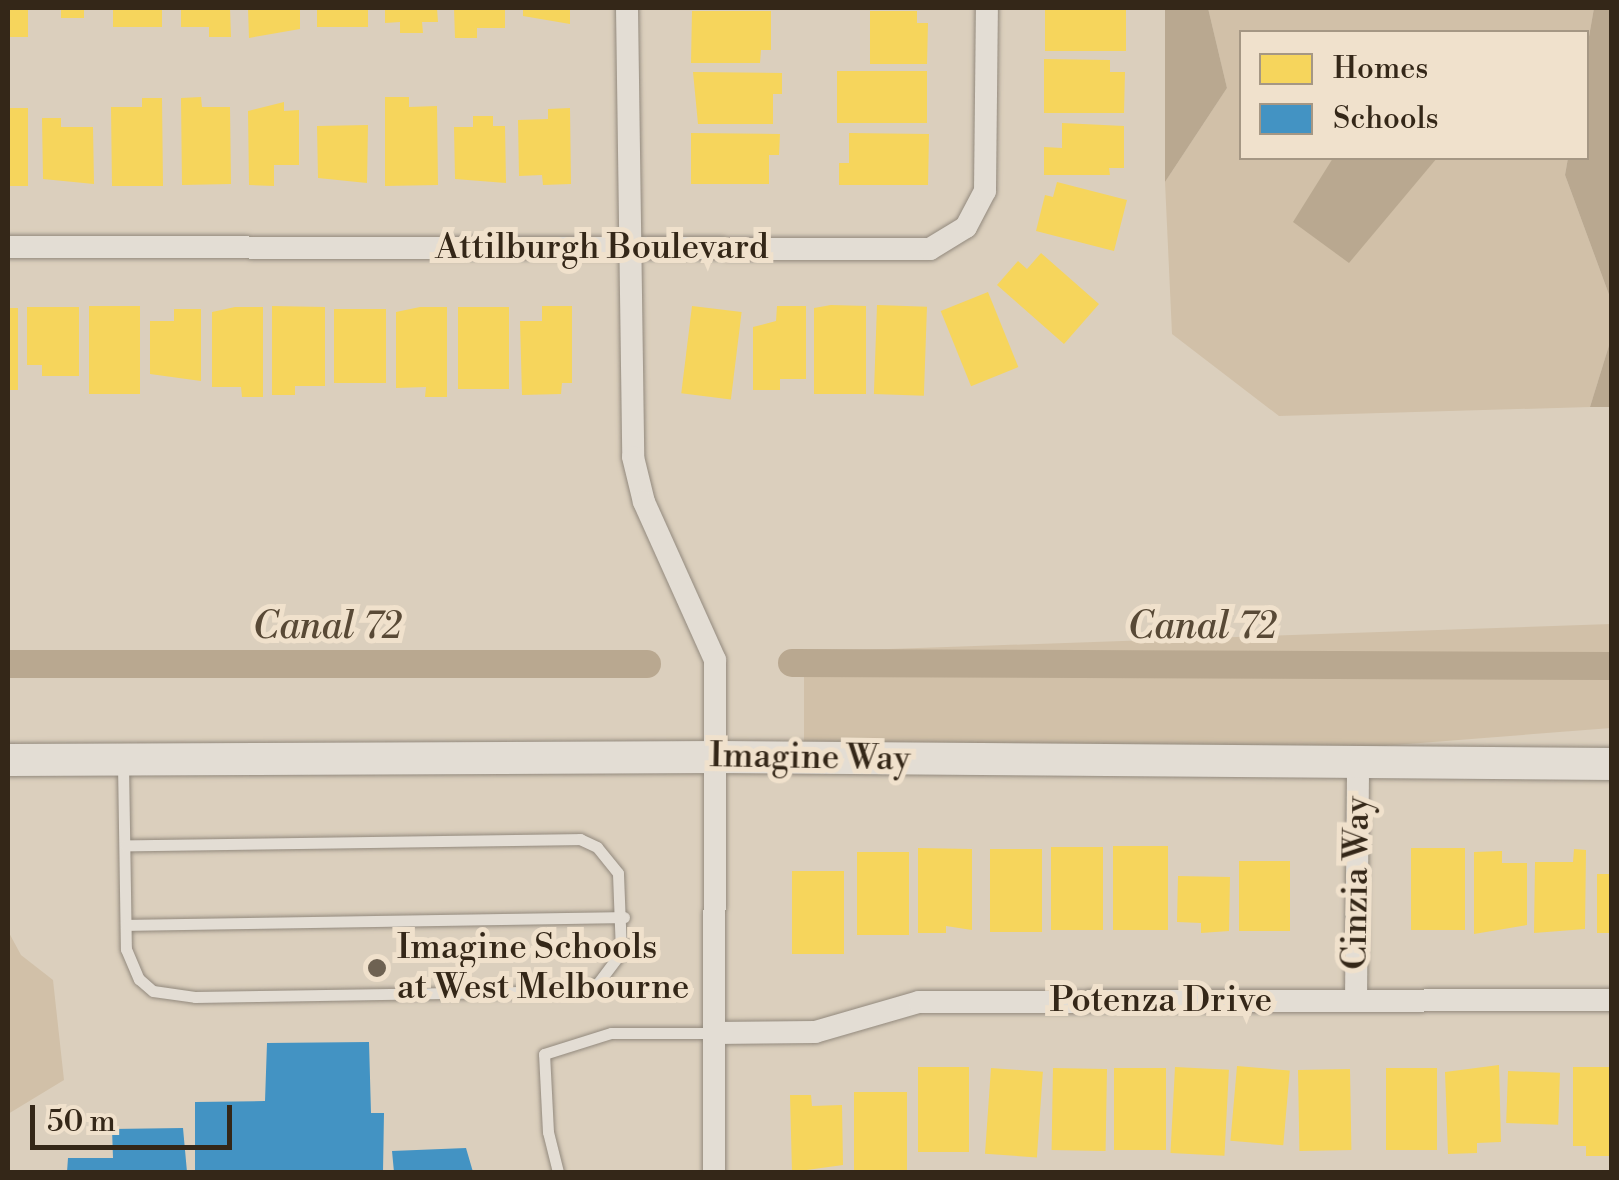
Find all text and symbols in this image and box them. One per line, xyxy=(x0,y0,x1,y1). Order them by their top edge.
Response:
legend xyxy=(1239,30,1589,160)
text: Homes xyxy=(1333,50,1428,88)
text: Schools xyxy=(1333,100,1439,138)
street label: Attilburgh Boulevard xyxy=(435,227,769,269)
water label: Canal 72 xyxy=(253,604,401,650)
water label: Canal 72 xyxy=(1128,604,1276,650)
street label: Imagine Way xyxy=(709,735,911,781)
street label: Cinzia Way xyxy=(1334,796,1380,970)
place label: Imagine Schools at West Melbourne xyxy=(397,927,689,1009)
marker: Imagine Schools at West Melbourne xyxy=(366,957,388,979)
street label: Potenza Drive xyxy=(1050,980,1272,1022)
scale bar xyxy=(35,1085,238,1147)
text: 50 m xyxy=(47,1103,116,1141)

